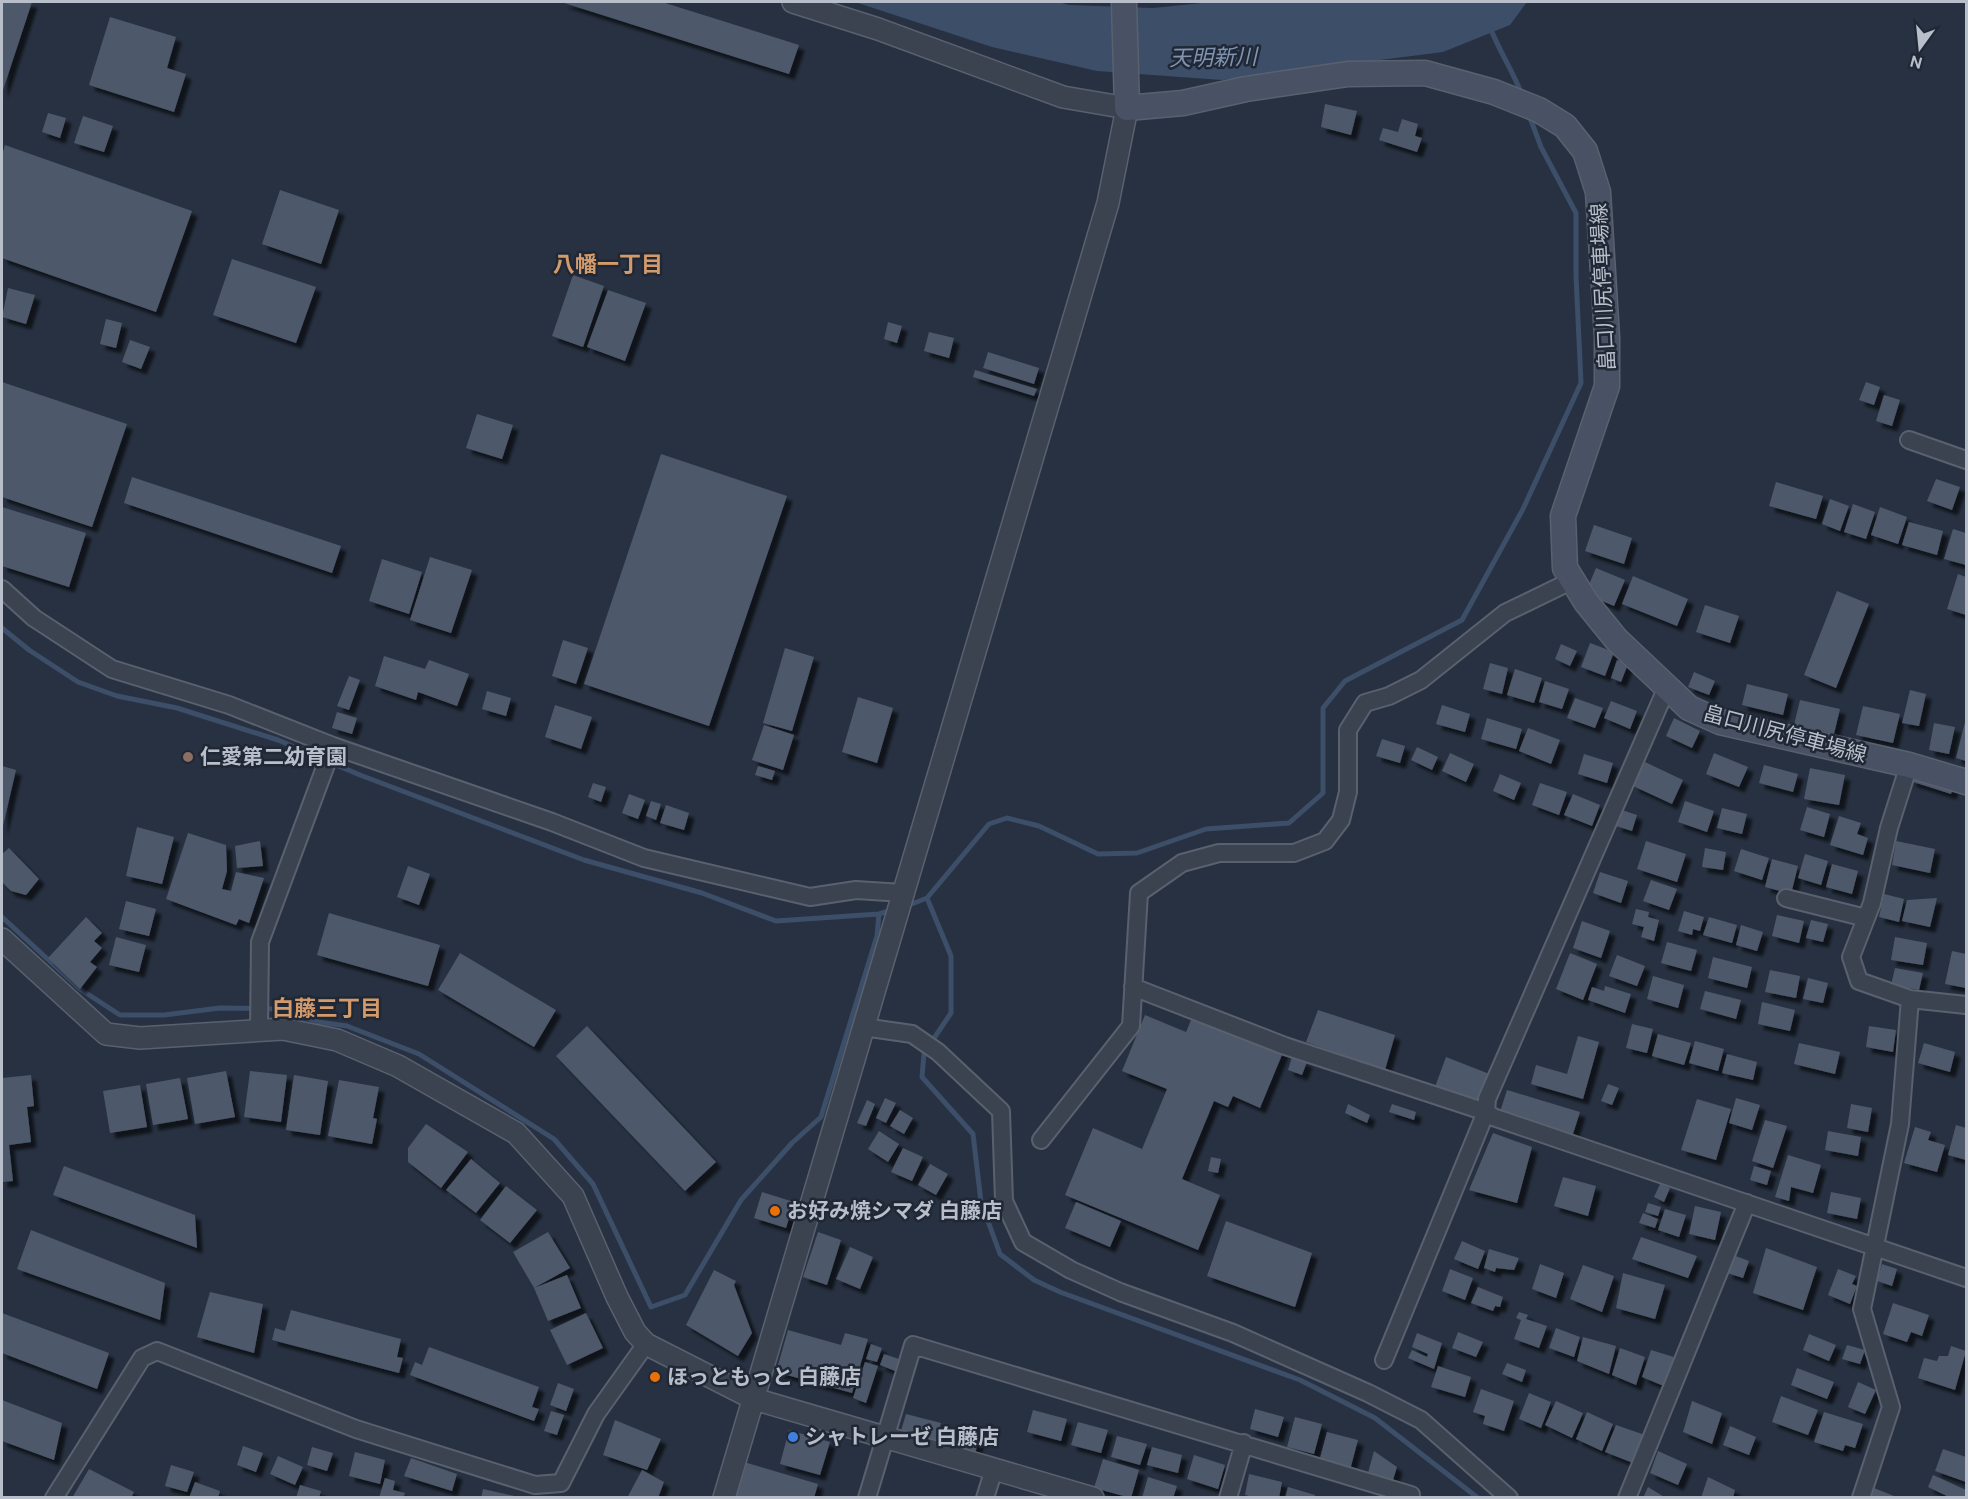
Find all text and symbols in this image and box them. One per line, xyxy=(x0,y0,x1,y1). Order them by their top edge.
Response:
north arrow xyxy=(1890,18,1950,78)
water label: 天明新川 xyxy=(1169,42,1259,73)
text: N xyxy=(1908,50,1925,74)
street label: 畠口川尻停車場線 xyxy=(1585,202,1621,372)
district label: 八幡一丁目 xyxy=(553,250,663,279)
street label: 畠口川尻停車場線 xyxy=(1700,699,1870,769)
place label: 仁愛第二幼育園 xyxy=(200,743,347,771)
marker: 仁愛第二幼育園 xyxy=(181,750,195,764)
district label: 白藤三丁目 xyxy=(272,994,382,1023)
place label: お好み焼シマダ 白藤店 xyxy=(787,1197,1002,1225)
marker: お好み焼シマダ 白藤店 xyxy=(768,1204,782,1218)
place label: ほっともっと 白藤店 xyxy=(667,1363,861,1391)
marker: ほっともっと 白藤店 xyxy=(648,1370,662,1384)
place label: シャトレーゼ 白藤店 xyxy=(805,1423,999,1451)
marker: シャトレーゼ 白藤店 xyxy=(786,1430,800,1444)

